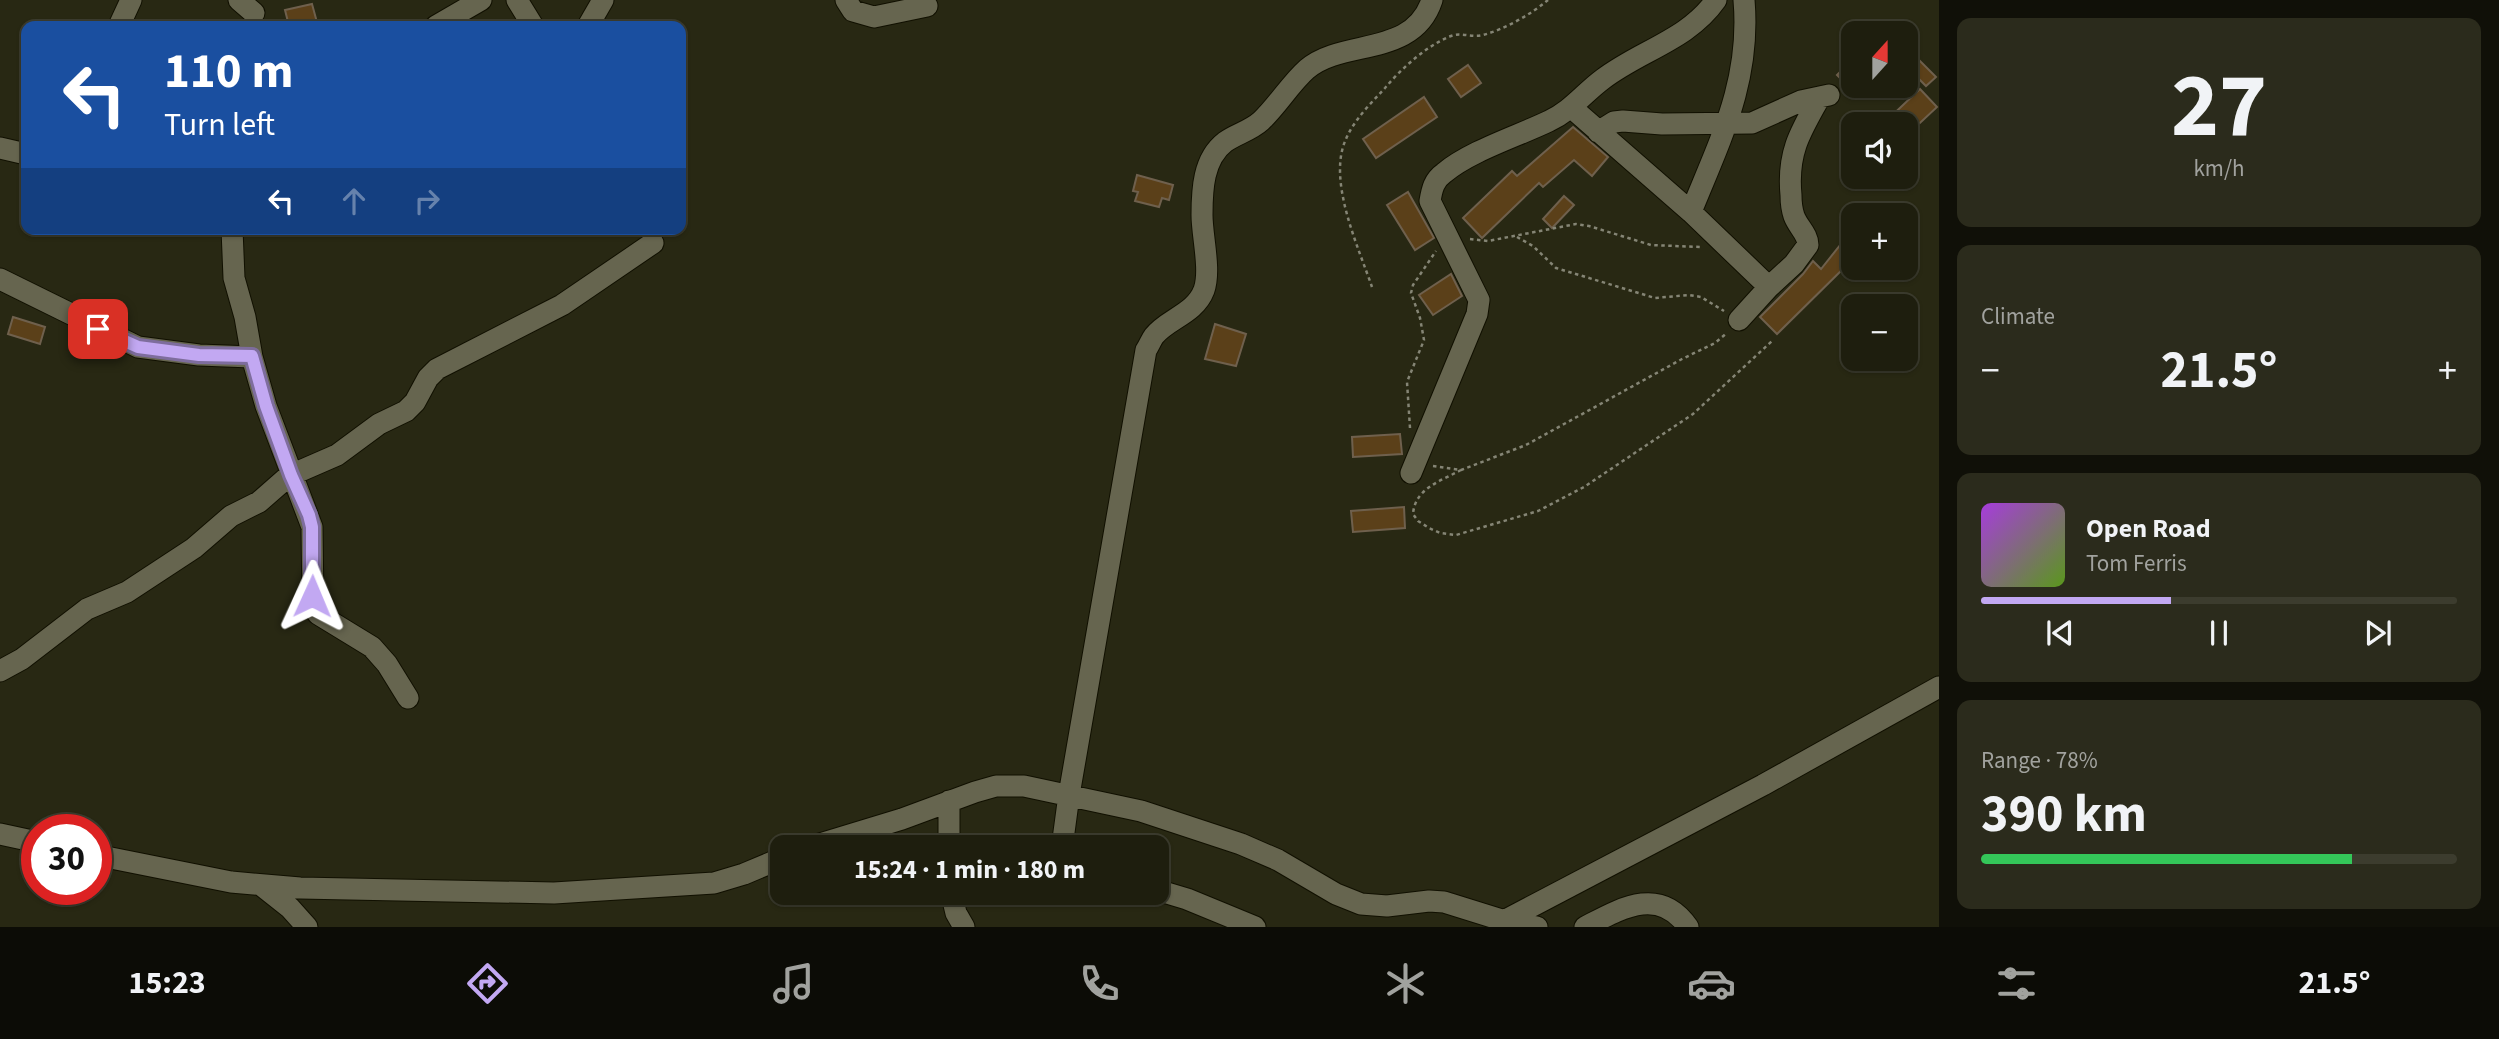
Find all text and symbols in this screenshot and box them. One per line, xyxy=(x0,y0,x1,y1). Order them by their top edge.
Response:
north arrow xyxy=(1841,21,1918,98)
map controls xyxy=(1841,21,1918,371)
text: 110 m xyxy=(164,37,293,107)
text: 27 xyxy=(2171,42,2267,171)
icon: left xyxy=(49,49,140,140)
text: Turn left xyxy=(164,102,275,148)
button: sound xyxy=(1841,112,1918,189)
text: km/h xyxy=(2193,152,2245,185)
icon: left xyxy=(262,182,300,220)
icon: ahead xyxy=(335,182,373,220)
icon: right xyxy=(408,182,446,220)
button: + xyxy=(1841,203,1918,280)
button: − xyxy=(1841,294,1918,371)
pin xyxy=(68,299,128,359)
text: Climate xyxy=(1981,300,2055,333)
icon: arrive xyxy=(79,310,117,348)
text: 21.5° xyxy=(2161,334,2277,408)
text: − xyxy=(1981,344,2000,398)
text: + xyxy=(2438,344,2457,398)
text: Open Road xyxy=(2086,510,2211,547)
text: Tom Ferris xyxy=(2086,547,2187,580)
position arrow xyxy=(275,559,349,633)
icon: previous xyxy=(2041,614,2079,652)
icon: pause xyxy=(2200,614,2238,652)
icon: next xyxy=(2359,614,2397,652)
text: Range · 78% xyxy=(1981,744,2098,777)
text: 390 km xyxy=(1981,778,2147,852)
speed limit sign: 30 xyxy=(21,814,112,905)
text: 15:24 · 1 min · 180 m xyxy=(854,851,1085,888)
icon: directions xyxy=(463,959,512,1008)
icon: music xyxy=(769,959,818,1008)
icon: phone xyxy=(1075,959,1124,1008)
icon: climate xyxy=(1381,959,1430,1008)
icon: car xyxy=(1687,959,1736,1008)
icon: filters xyxy=(1992,959,2041,1008)
text: 15:23 xyxy=(128,960,206,1006)
text: 21.5° xyxy=(2298,960,2370,1006)

